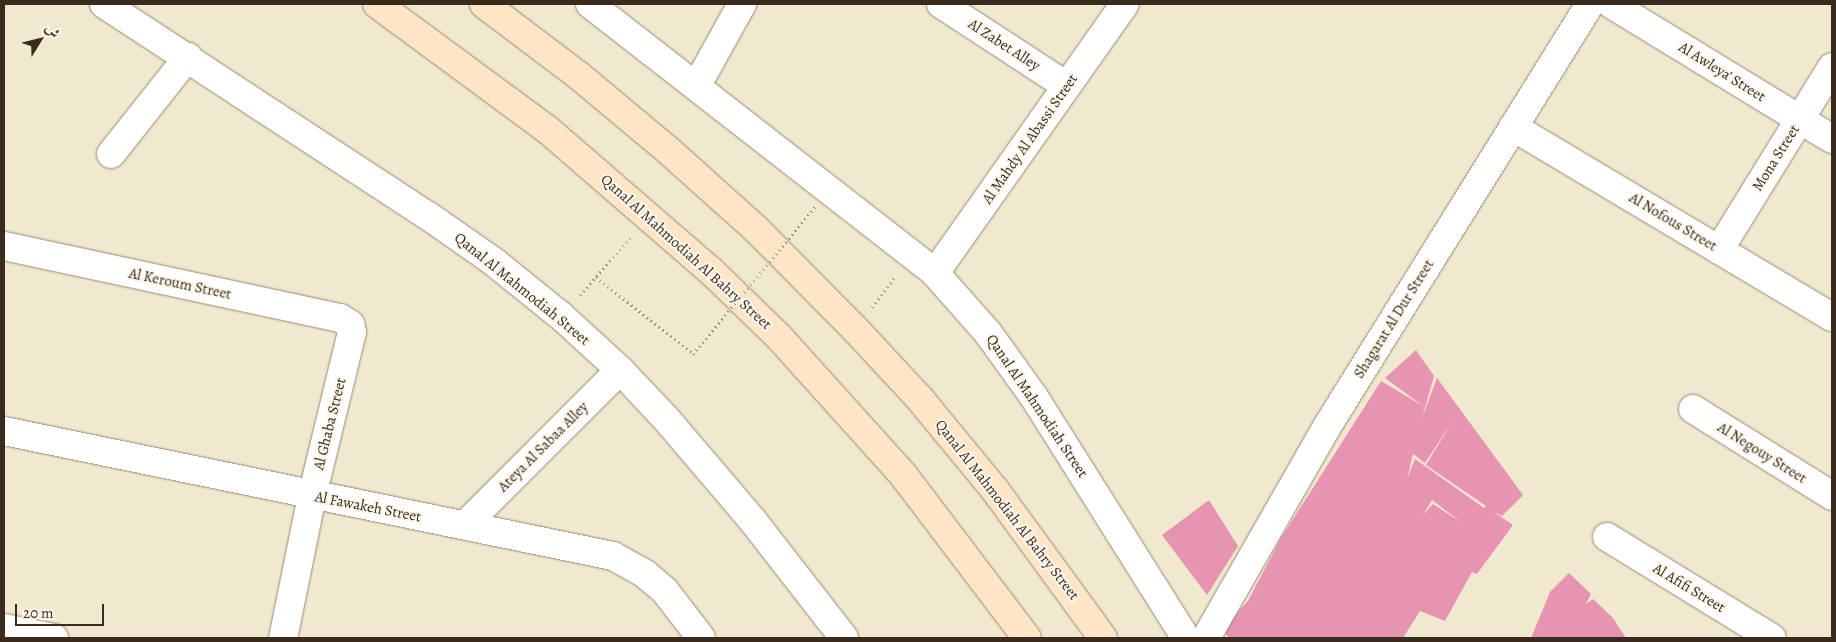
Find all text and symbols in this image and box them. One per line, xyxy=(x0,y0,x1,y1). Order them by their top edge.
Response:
north arrow xyxy=(15,15,65,65)
street label: Al Zabet Alley xyxy=(965,15,1043,75)
text: ش xyxy=(41,20,64,42)
street label: Al Awleya' Street xyxy=(1675,38,1769,106)
street label: Al Mahdy Al Abassi Street xyxy=(978,70,1082,208)
street label: Mona Street xyxy=(1749,121,1803,195)
street label: Qanal Al Mahmodiah Al Bahry Street xyxy=(597,170,775,334)
street label: Al Nofous Street xyxy=(1626,189,1720,255)
street label: Qanal Al Mahmodiah Street xyxy=(451,229,593,349)
street label: Shagarat Al Dur Street xyxy=(1350,256,1438,382)
street label: Al Keroum Street xyxy=(127,264,233,304)
street label: Qanal Al Mahmodiah Street xyxy=(982,331,1092,481)
street label: Al Ghaba Street xyxy=(310,376,350,472)
street label: Ateya Al Sabaa Alley xyxy=(494,398,592,496)
street label: Qanal Al Mahmodiah Al Bahry Street xyxy=(931,416,1083,604)
street label: Al Negouy Street xyxy=(1714,418,1810,488)
street label: Al Fawakeh Street xyxy=(313,488,423,526)
street label: Al Afifi Street xyxy=(1650,559,1728,617)
scale bar xyxy=(18,594,106,626)
text: 20 m xyxy=(23,603,54,623)

